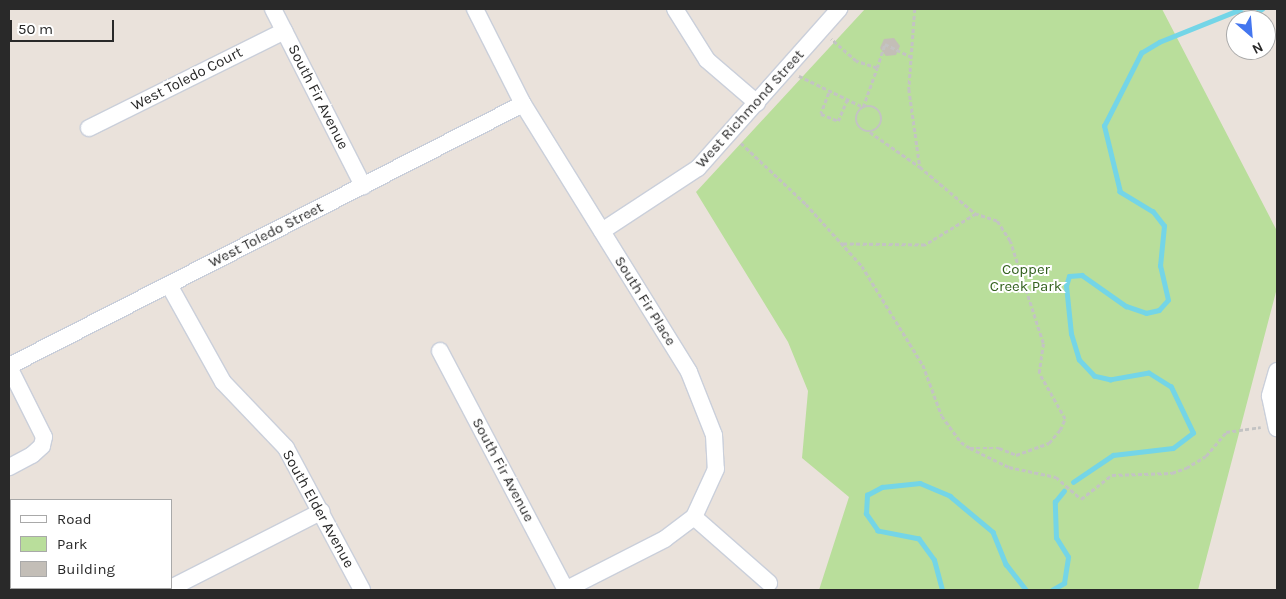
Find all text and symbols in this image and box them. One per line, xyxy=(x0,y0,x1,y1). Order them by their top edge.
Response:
scale bar xyxy=(12,10,116,42)
north arrow xyxy=(1226,10,1276,60)
text: 50 m xyxy=(18,20,53,38)
text: N xyxy=(1249,38,1266,58)
street label: South Fir Avenue xyxy=(284,42,352,152)
street label: West Toledo Court xyxy=(128,43,246,115)
street label: West Richmond Street xyxy=(692,46,808,172)
street label: West Toledo Street xyxy=(206,198,326,272)
street label: South Fir Place xyxy=(610,253,680,349)
park label: Copper Creek Park xyxy=(990,260,1062,295)
street label: South Fir Avenue xyxy=(468,415,538,525)
street label: South Elder Avenue xyxy=(278,447,358,571)
legend xyxy=(10,499,172,589)
text: Road xyxy=(57,510,92,528)
text: Park xyxy=(57,535,87,553)
text: Building xyxy=(57,560,115,578)

